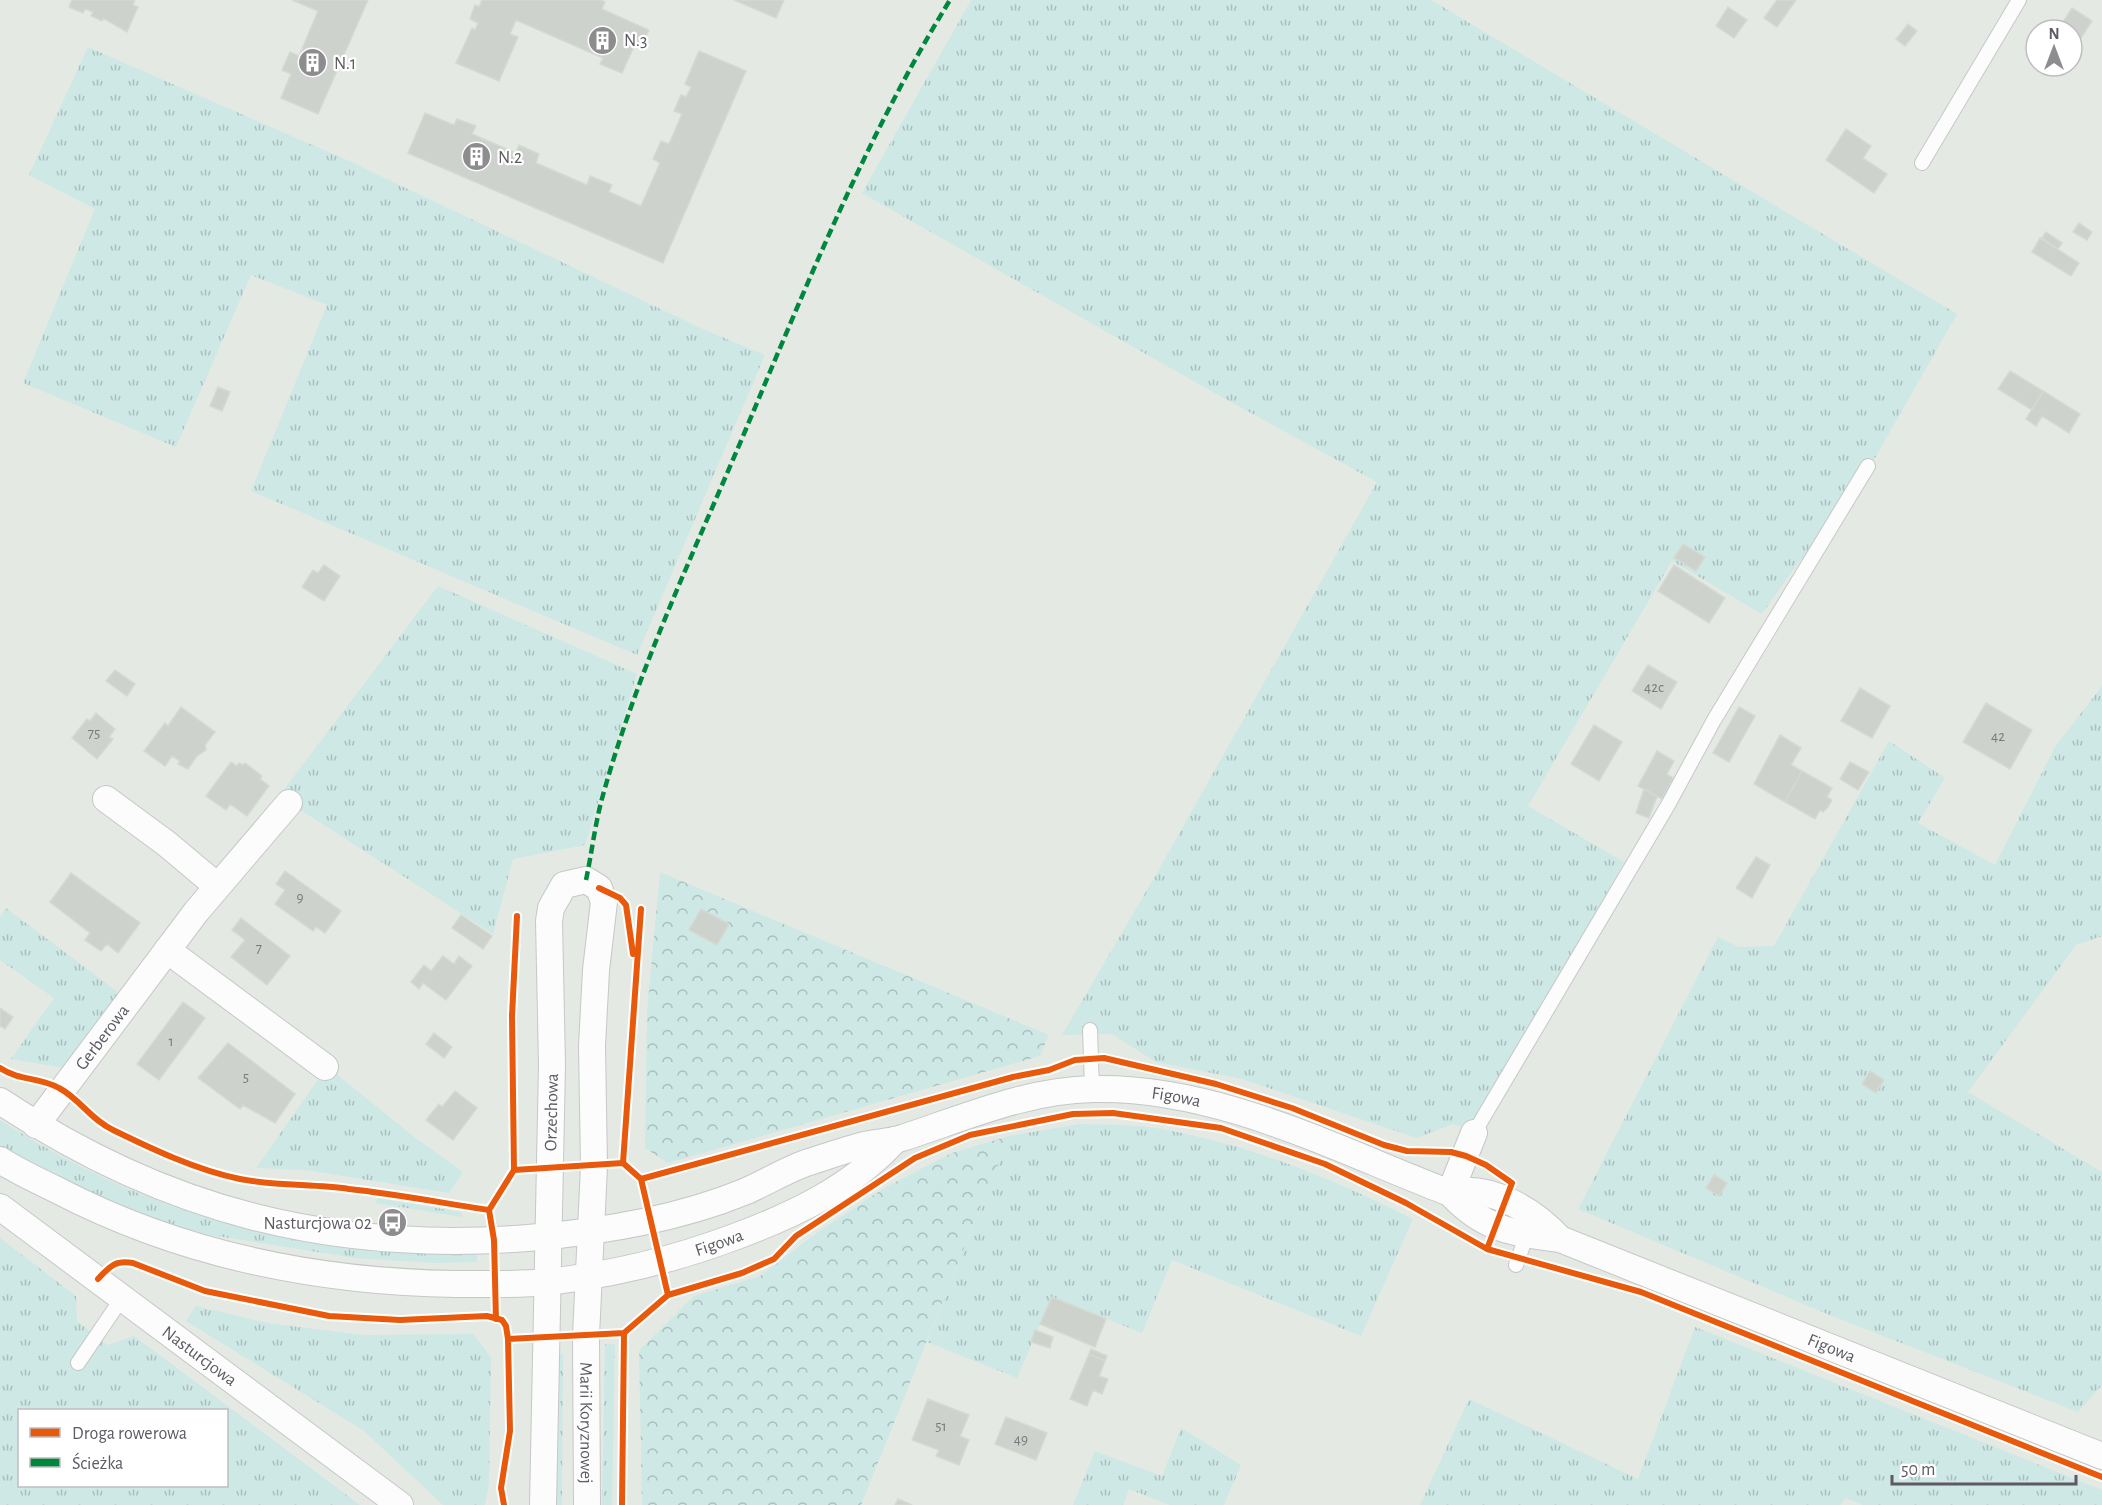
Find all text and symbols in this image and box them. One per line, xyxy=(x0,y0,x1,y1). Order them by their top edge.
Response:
north arrow xyxy=(2024,18,2084,78)
building icon: N.3 xyxy=(587,24,619,56)
text: N xyxy=(2048,26,2060,42)
place label: N.3 xyxy=(624,32,647,50)
building icon: N.1 xyxy=(297,47,329,79)
place label: N.1 xyxy=(334,55,356,73)
building icon: N.2 xyxy=(461,141,493,173)
place label: N.2 xyxy=(498,149,522,167)
house number: 42c xyxy=(1644,680,1664,695)
house number: 75 xyxy=(88,726,100,741)
house number: 42 xyxy=(1991,729,2005,744)
house number: 9 xyxy=(296,890,304,905)
house number: 7 xyxy=(256,941,262,956)
street label: Gerberowa xyxy=(73,1002,133,1074)
house number: 1 xyxy=(168,1034,174,1049)
house number: 5 xyxy=(243,1070,249,1085)
street label: Orzechowa xyxy=(542,1073,562,1151)
street label: Figowa xyxy=(1150,1084,1203,1111)
bus stop icon: Nasturcjowa 02 xyxy=(377,1207,409,1239)
place label: Nasturcjowa 02 xyxy=(263,1215,372,1233)
street label: Figowa xyxy=(693,1226,746,1260)
street label: Nasturcjowa xyxy=(158,1323,240,1390)
street label: Figowa xyxy=(1805,1331,1858,1366)
street label: Marii Koryznowej xyxy=(576,1362,595,1484)
legend xyxy=(18,1409,228,1487)
house number: 51 xyxy=(935,1419,947,1434)
text: Droga rowerowa xyxy=(72,1425,187,1443)
house number: 49 xyxy=(1014,1432,1028,1447)
scale bar xyxy=(1892,1448,2076,1486)
text: Ścieżka xyxy=(72,1452,123,1473)
text: 50 m xyxy=(1901,1461,1935,1479)

